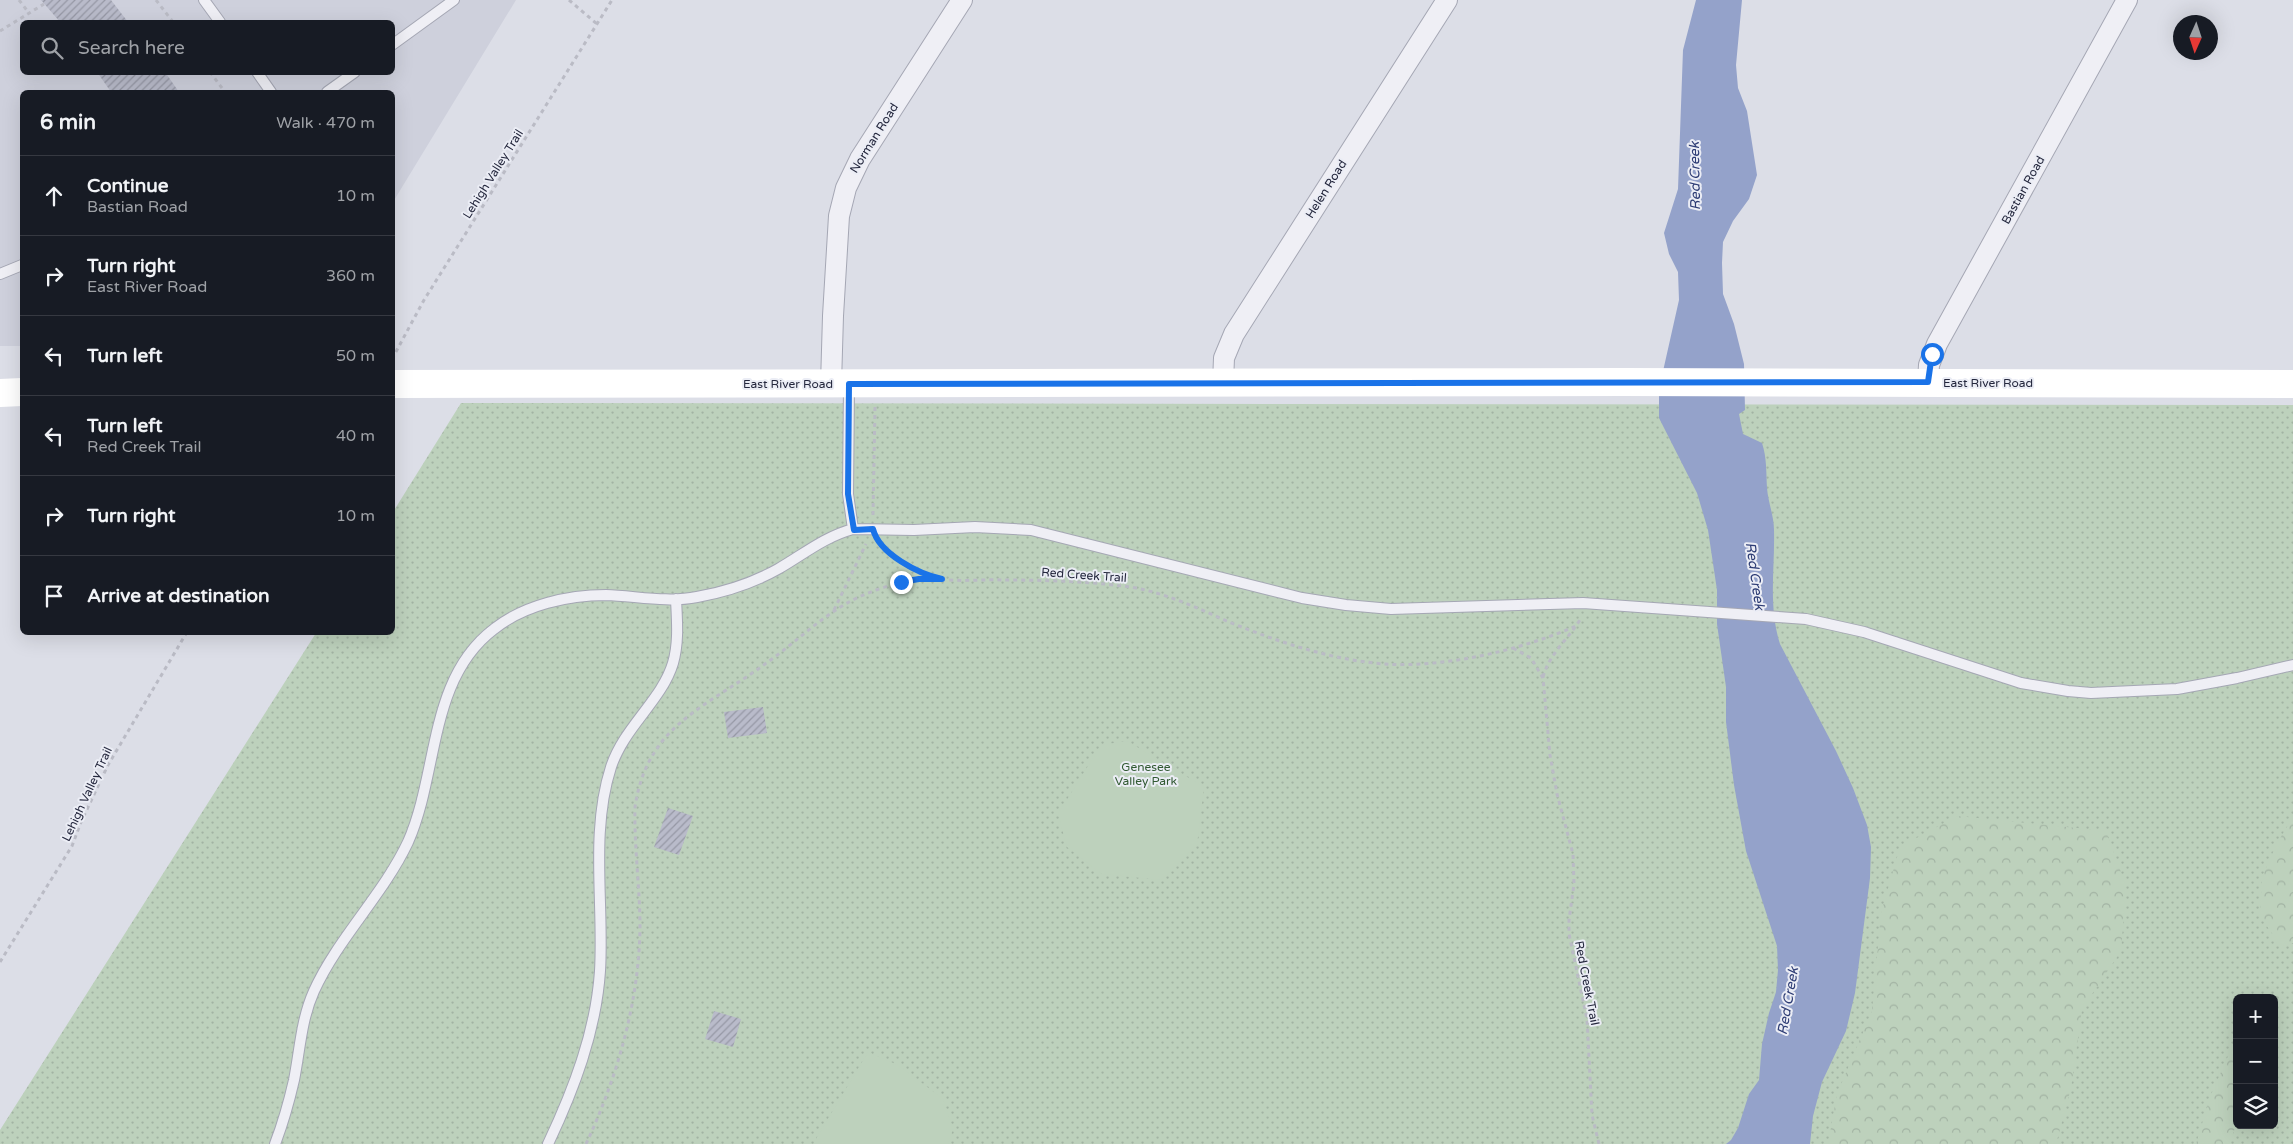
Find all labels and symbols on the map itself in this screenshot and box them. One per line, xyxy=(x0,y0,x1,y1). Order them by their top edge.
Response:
north arrow xyxy=(2173,15,2218,60)
street label: Norman Road xyxy=(847,100,901,176)
street label: Lehigh Valley Trail xyxy=(460,127,526,221)
water label: Red Creek xyxy=(1686,140,1704,210)
street label: Bastian Road xyxy=(1999,154,2047,226)
street label: Helen Road xyxy=(1303,157,1349,221)
route start xyxy=(1921,343,1944,366)
street label: East River Road xyxy=(1943,376,2033,390)
street label: East River Road xyxy=(743,377,833,391)
water label: Red Creek xyxy=(1742,541,1768,613)
street label: Red Creek Trail xyxy=(1041,565,1127,585)
route end xyxy=(890,571,913,594)
street label: Lehigh Valley Trail xyxy=(59,745,115,843)
park label: Genesee Valley Park xyxy=(1115,760,1178,788)
street label: Red Creek Trail xyxy=(1572,940,1602,1026)
water label: Red Creek xyxy=(1774,964,1803,1036)

